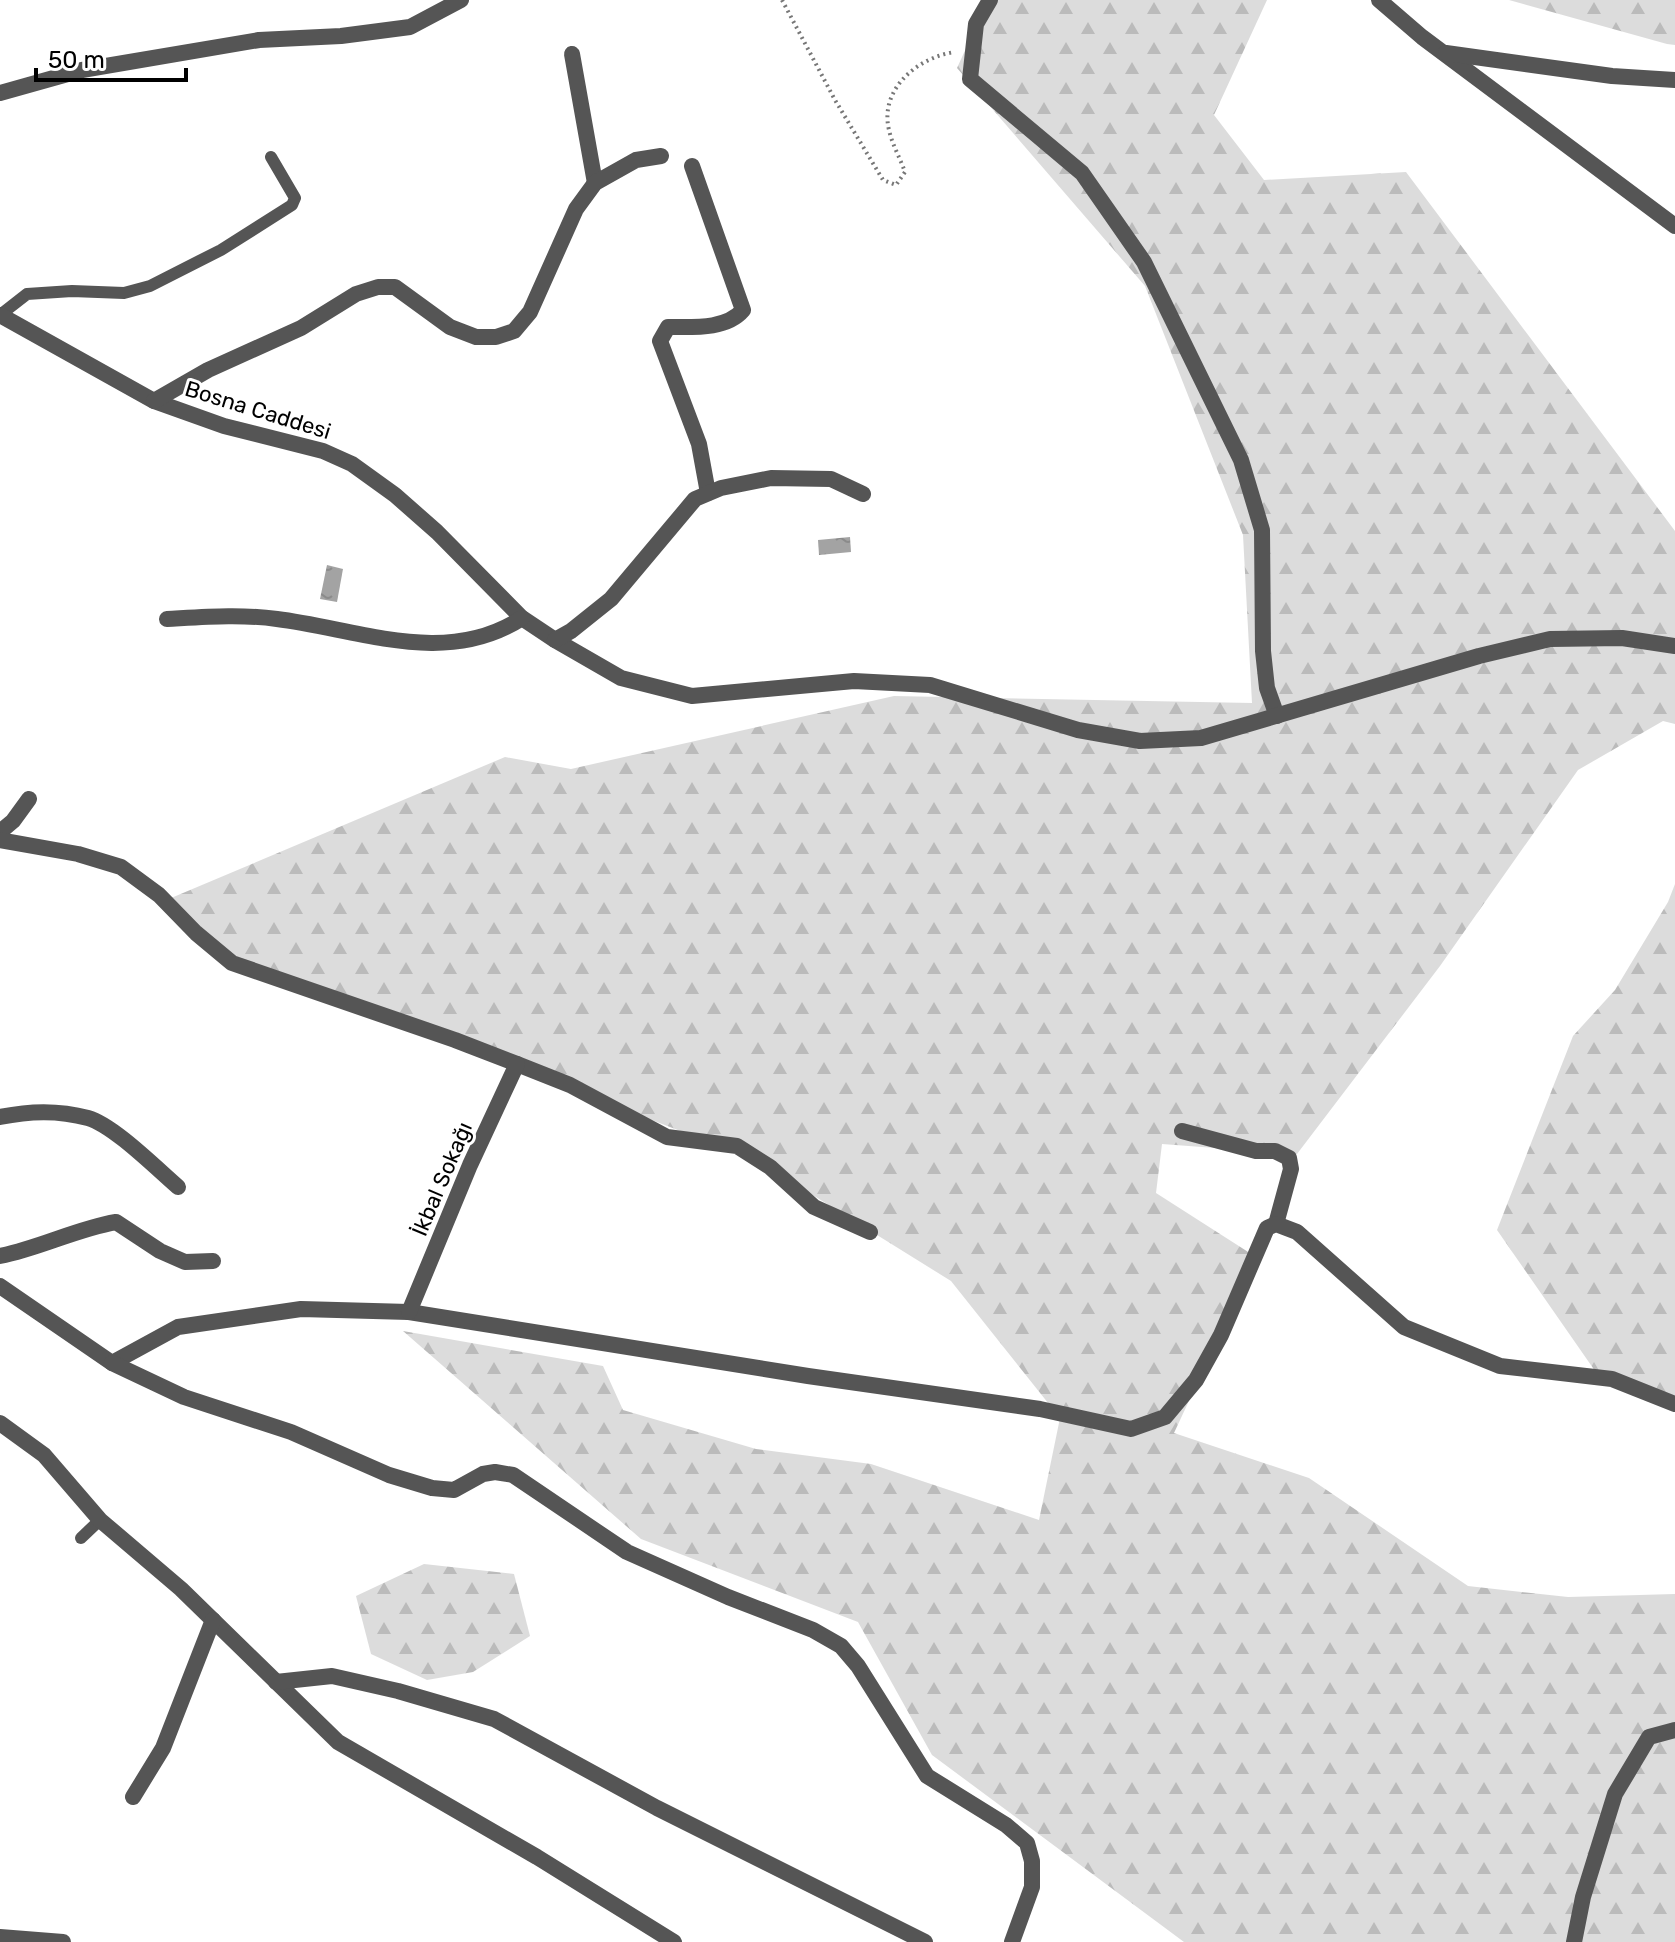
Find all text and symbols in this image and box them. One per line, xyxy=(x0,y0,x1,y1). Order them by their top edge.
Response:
scale bar xyxy=(36,32,186,82)
text: 50 m xyxy=(48,46,105,74)
street label: Bosna Caddesi xyxy=(182,375,334,445)
street label: İkbal Sokağı xyxy=(406,1118,478,1240)

